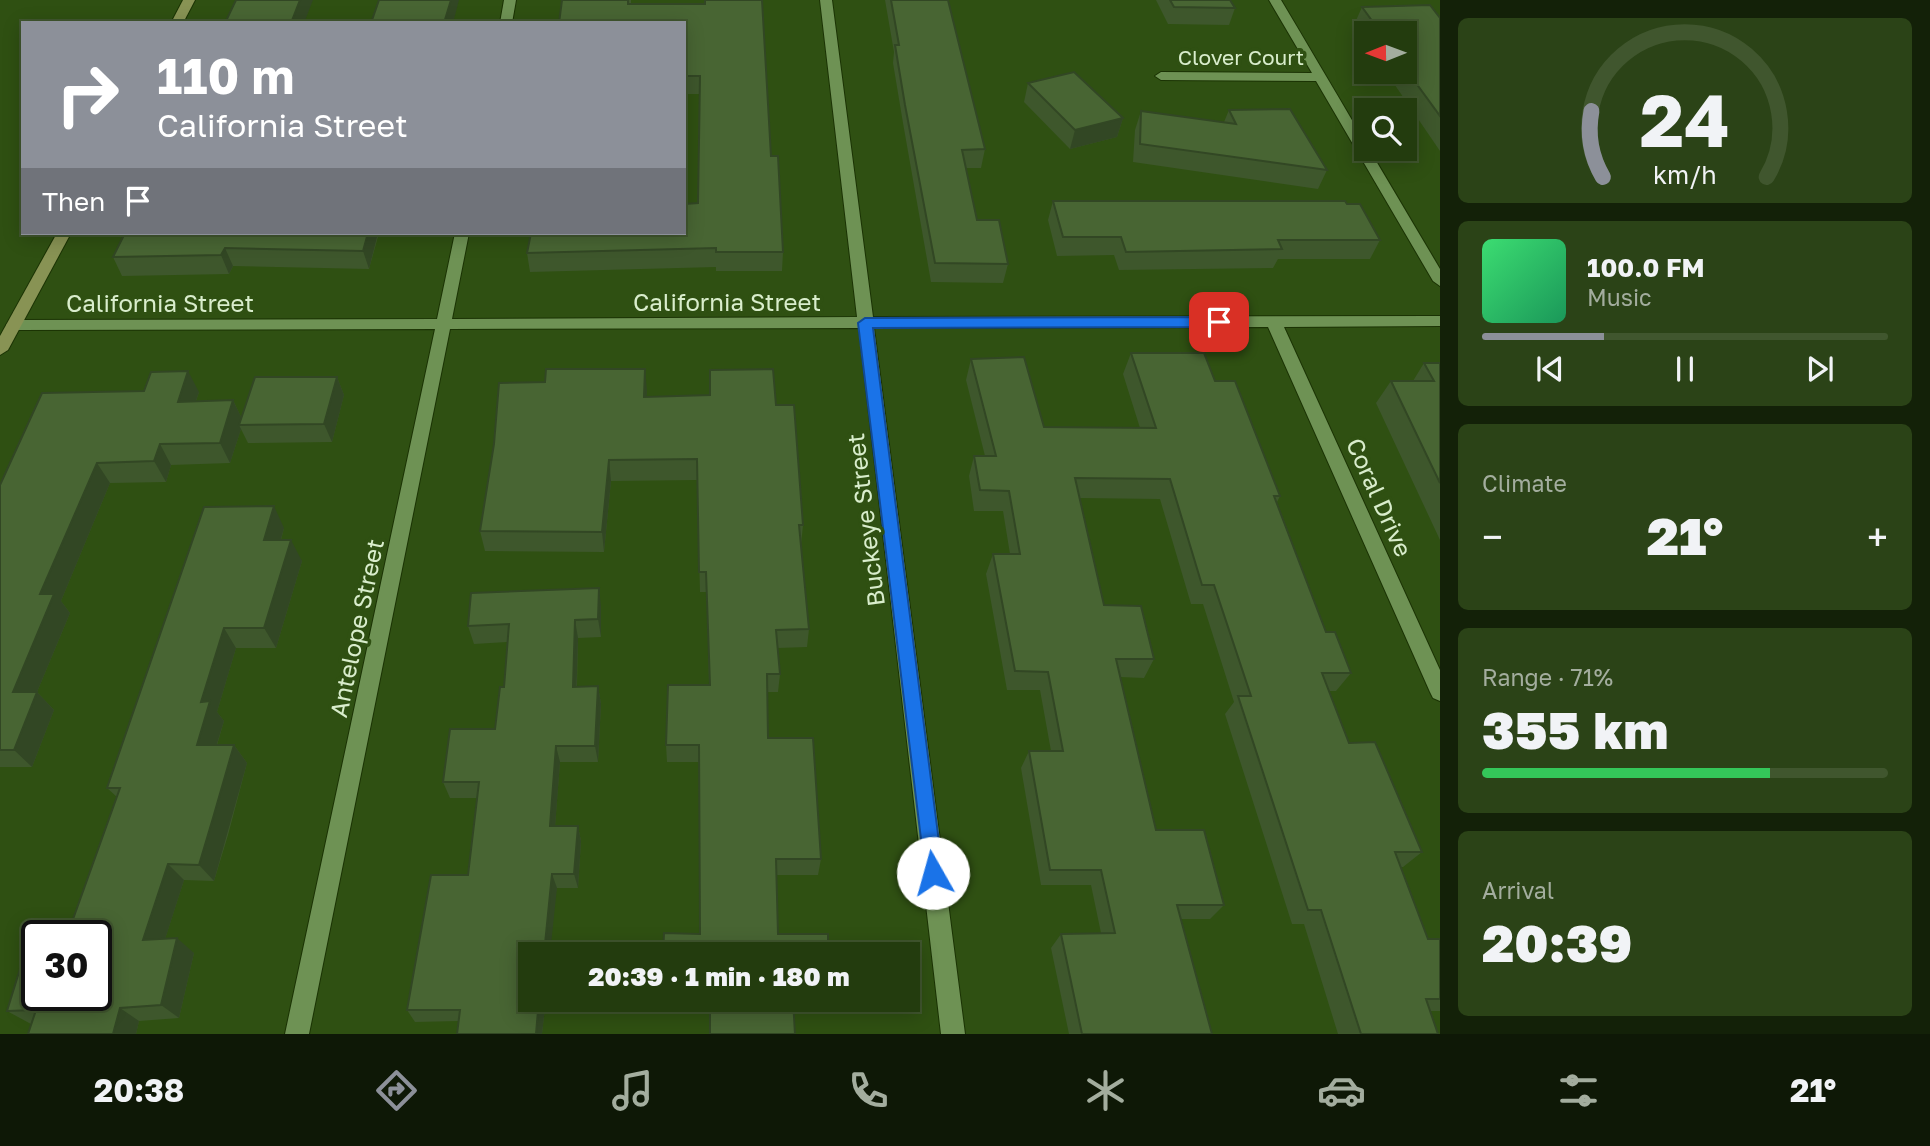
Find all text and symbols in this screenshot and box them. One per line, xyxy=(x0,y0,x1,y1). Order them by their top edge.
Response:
north arrow xyxy=(1354,21,1418,84)
map controls xyxy=(1354,21,1417,161)
street label: Clover Court xyxy=(1178,44,1304,70)
text: 110 m xyxy=(157,46,294,105)
icon: right xyxy=(42,49,133,140)
text: 24 xyxy=(1640,76,1730,163)
button: search xyxy=(1354,98,1417,161)
text: California Street xyxy=(157,106,408,144)
text: km/h xyxy=(1653,158,1717,189)
icon: arrive xyxy=(119,182,157,220)
text: Then xyxy=(42,186,105,217)
text: 100.0 FM xyxy=(1587,252,1705,283)
text: Music xyxy=(1587,283,1652,311)
street label: California Street xyxy=(633,287,821,316)
street label: California Street xyxy=(66,288,254,317)
pin xyxy=(1189,292,1249,352)
icon: arrive xyxy=(1200,303,1238,341)
icon: previous xyxy=(1531,350,1569,388)
icon: pause xyxy=(1666,350,1704,388)
icon: next xyxy=(1801,350,1839,388)
street label: Buckeye Street xyxy=(840,432,890,608)
street label: Coral Drive xyxy=(1341,433,1419,561)
text: Climate xyxy=(1482,469,1567,497)
text: 21° xyxy=(1647,504,1723,566)
text: − xyxy=(1482,514,1503,559)
text: + xyxy=(1867,514,1888,559)
street label: Antelope Street xyxy=(323,536,389,720)
text: Range · 71% xyxy=(1482,663,1613,691)
text: 355 km xyxy=(1482,698,1669,760)
position arrow xyxy=(896,836,970,910)
text: Arrival xyxy=(1482,876,1554,904)
text: 20:39 xyxy=(1482,911,1632,973)
speed limit sign: 30 xyxy=(21,920,112,1011)
text: 20:39 · 1 min · 180 m xyxy=(588,961,850,992)
icon: directions xyxy=(372,1066,421,1115)
icon: music xyxy=(608,1066,657,1115)
icon: phone xyxy=(844,1066,893,1115)
icon: climate xyxy=(1081,1066,1130,1115)
icon: car xyxy=(1317,1066,1366,1115)
icon: filters xyxy=(1554,1066,1603,1115)
text: 20:38 xyxy=(94,1071,184,1109)
text: 21° xyxy=(1790,1071,1836,1109)

